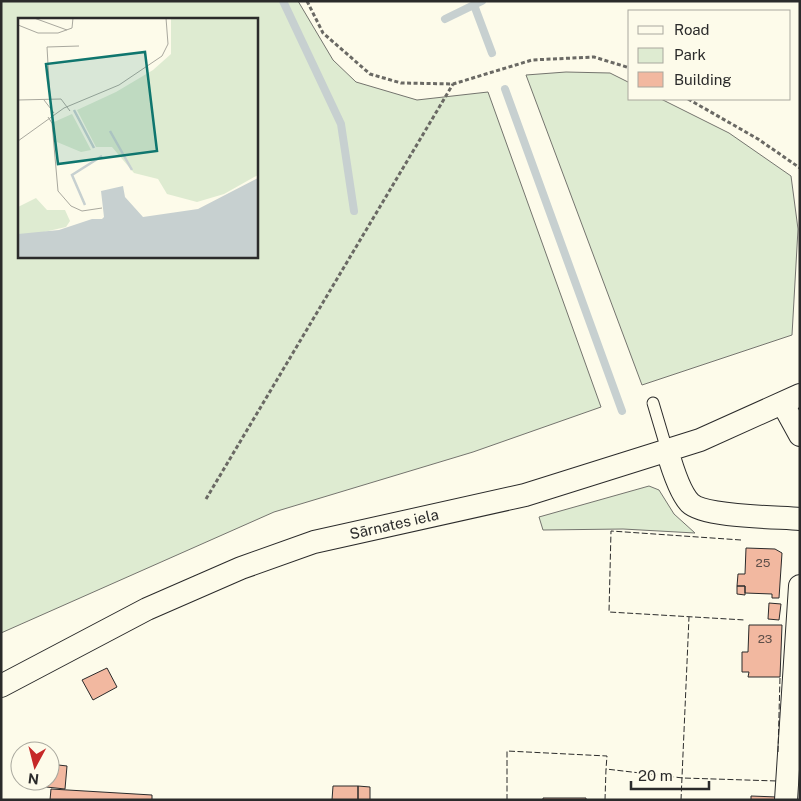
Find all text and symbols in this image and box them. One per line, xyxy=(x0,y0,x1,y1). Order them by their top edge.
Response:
legend xyxy=(628,10,791,100)
inset map xyxy=(18,18,258,258)
text: Road xyxy=(674,21,710,38)
text: Park xyxy=(674,46,706,63)
text: Building xyxy=(674,71,732,88)
street label: Sārnates iela xyxy=(348,505,440,543)
house number: 25 xyxy=(756,556,771,570)
house number: 23 xyxy=(758,632,772,646)
north arrow xyxy=(10,741,60,791)
scale bar xyxy=(631,758,708,790)
text: 20 m xyxy=(638,767,673,784)
text: N xyxy=(27,770,40,788)

